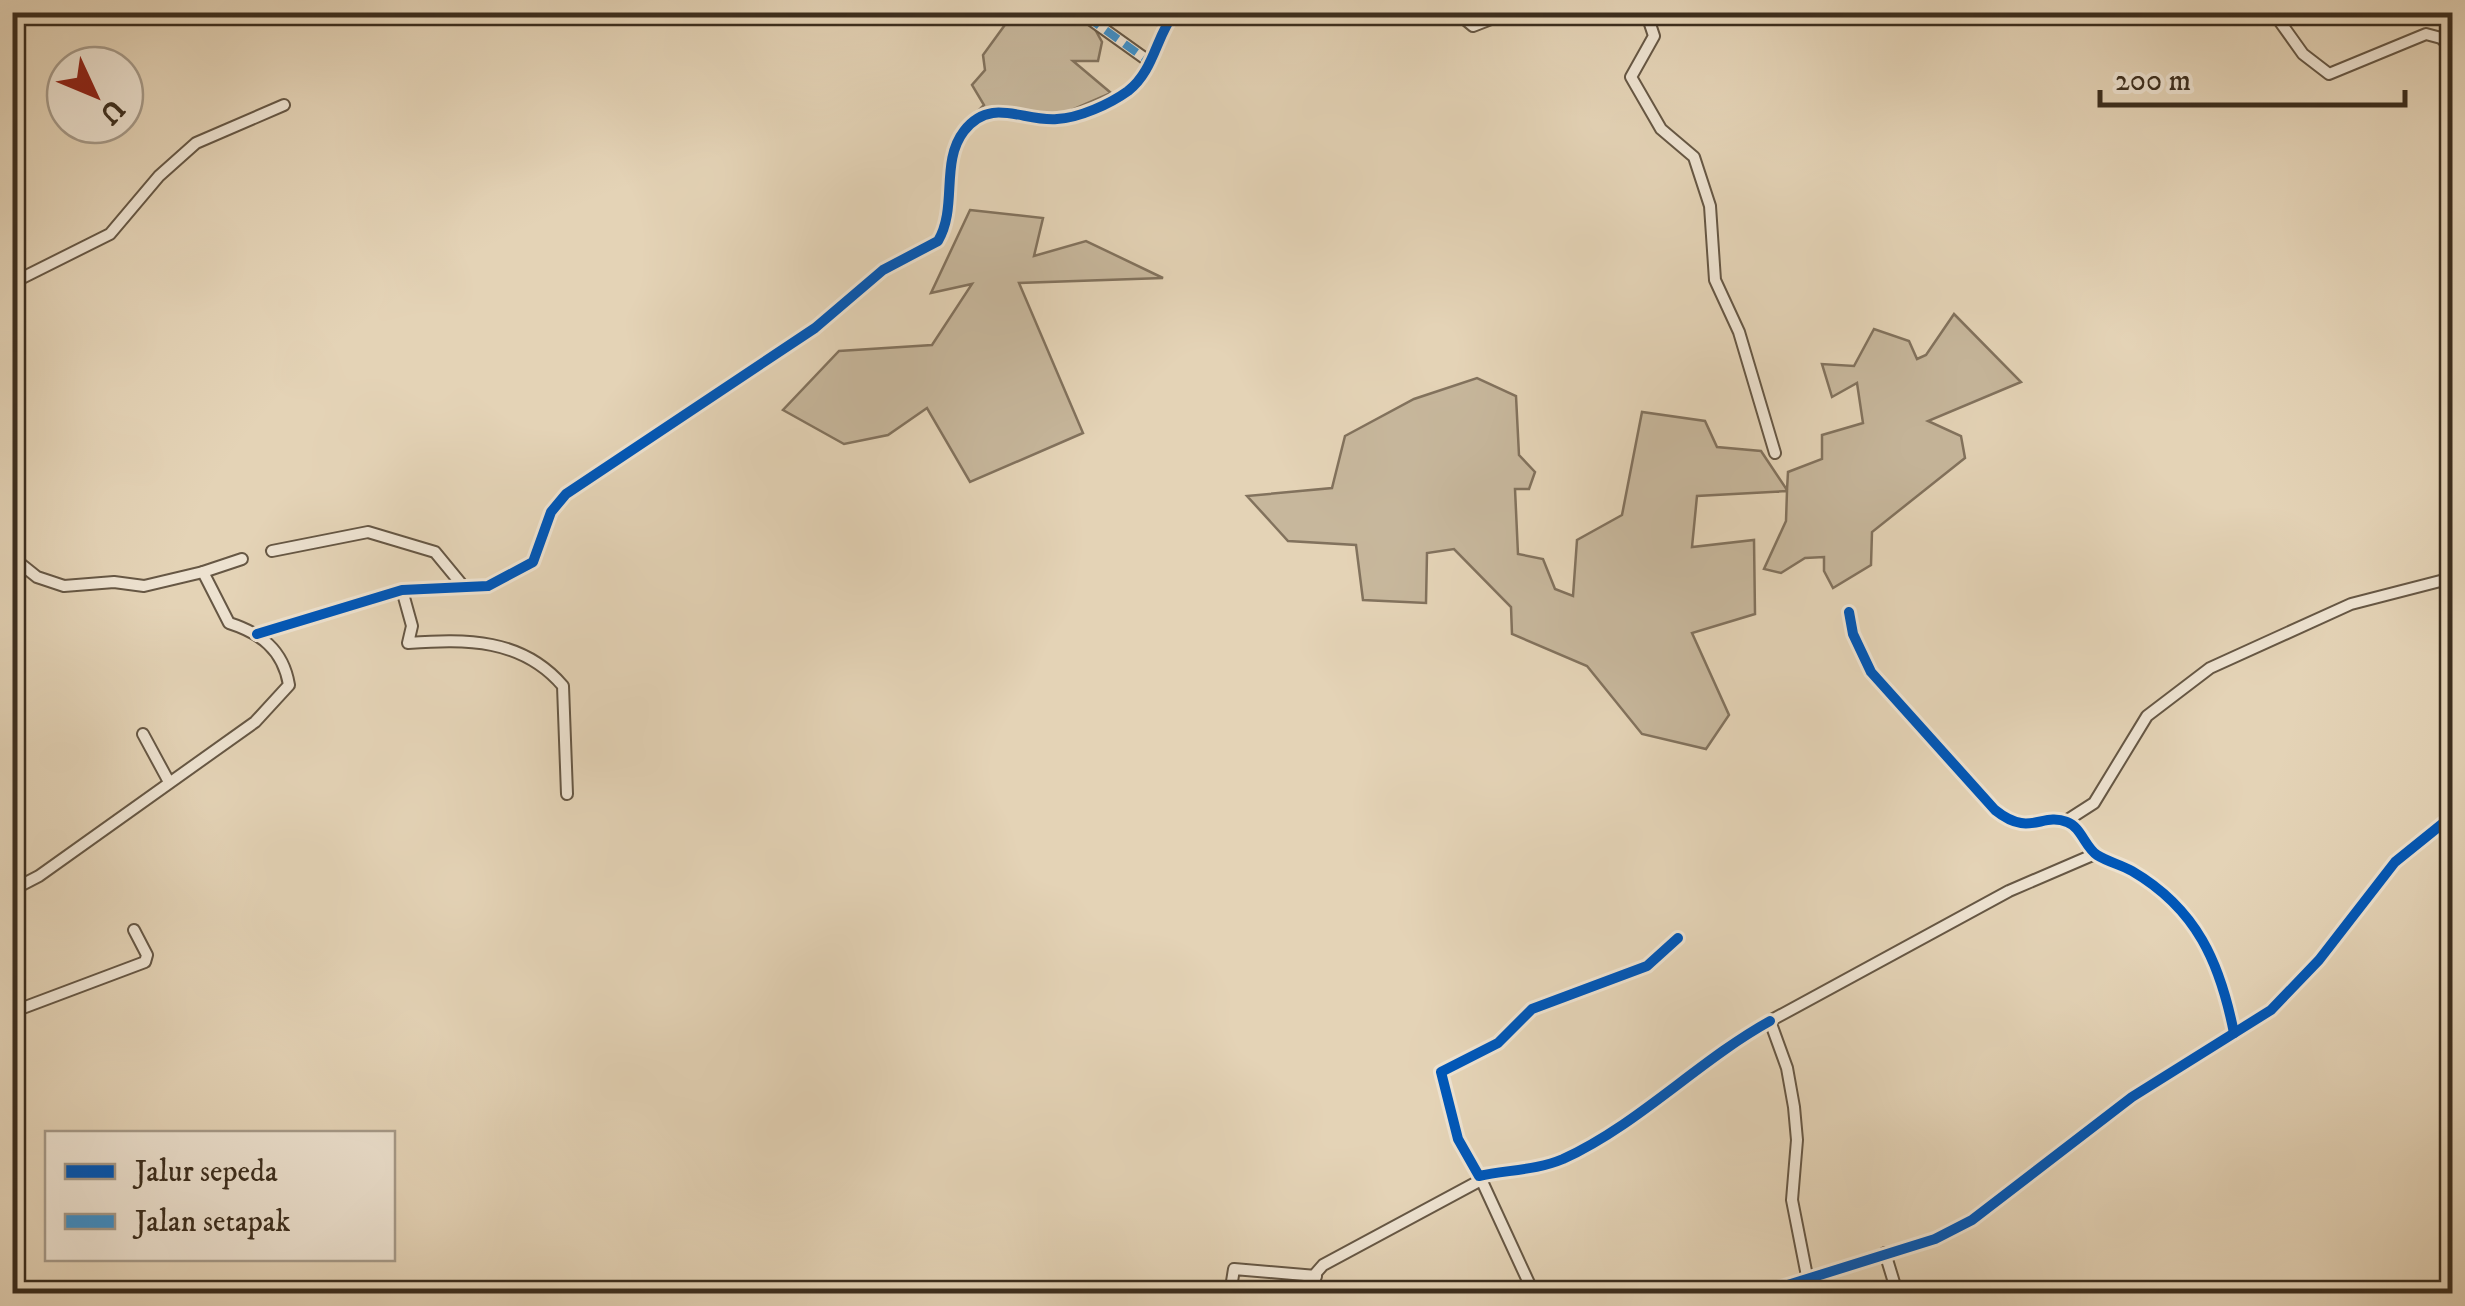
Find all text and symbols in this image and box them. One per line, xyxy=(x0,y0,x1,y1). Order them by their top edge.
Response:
north arrow xyxy=(45,45,145,145)
scale bar xyxy=(2100,45,2405,107)
text: 200 m xyxy=(2115,63,2191,100)
text: U xyxy=(92,91,132,132)
legend xyxy=(45,1131,395,1261)
text: Jalur sepeda xyxy=(132,1154,278,1191)
text: Jalan setapak xyxy=(132,1204,291,1241)

